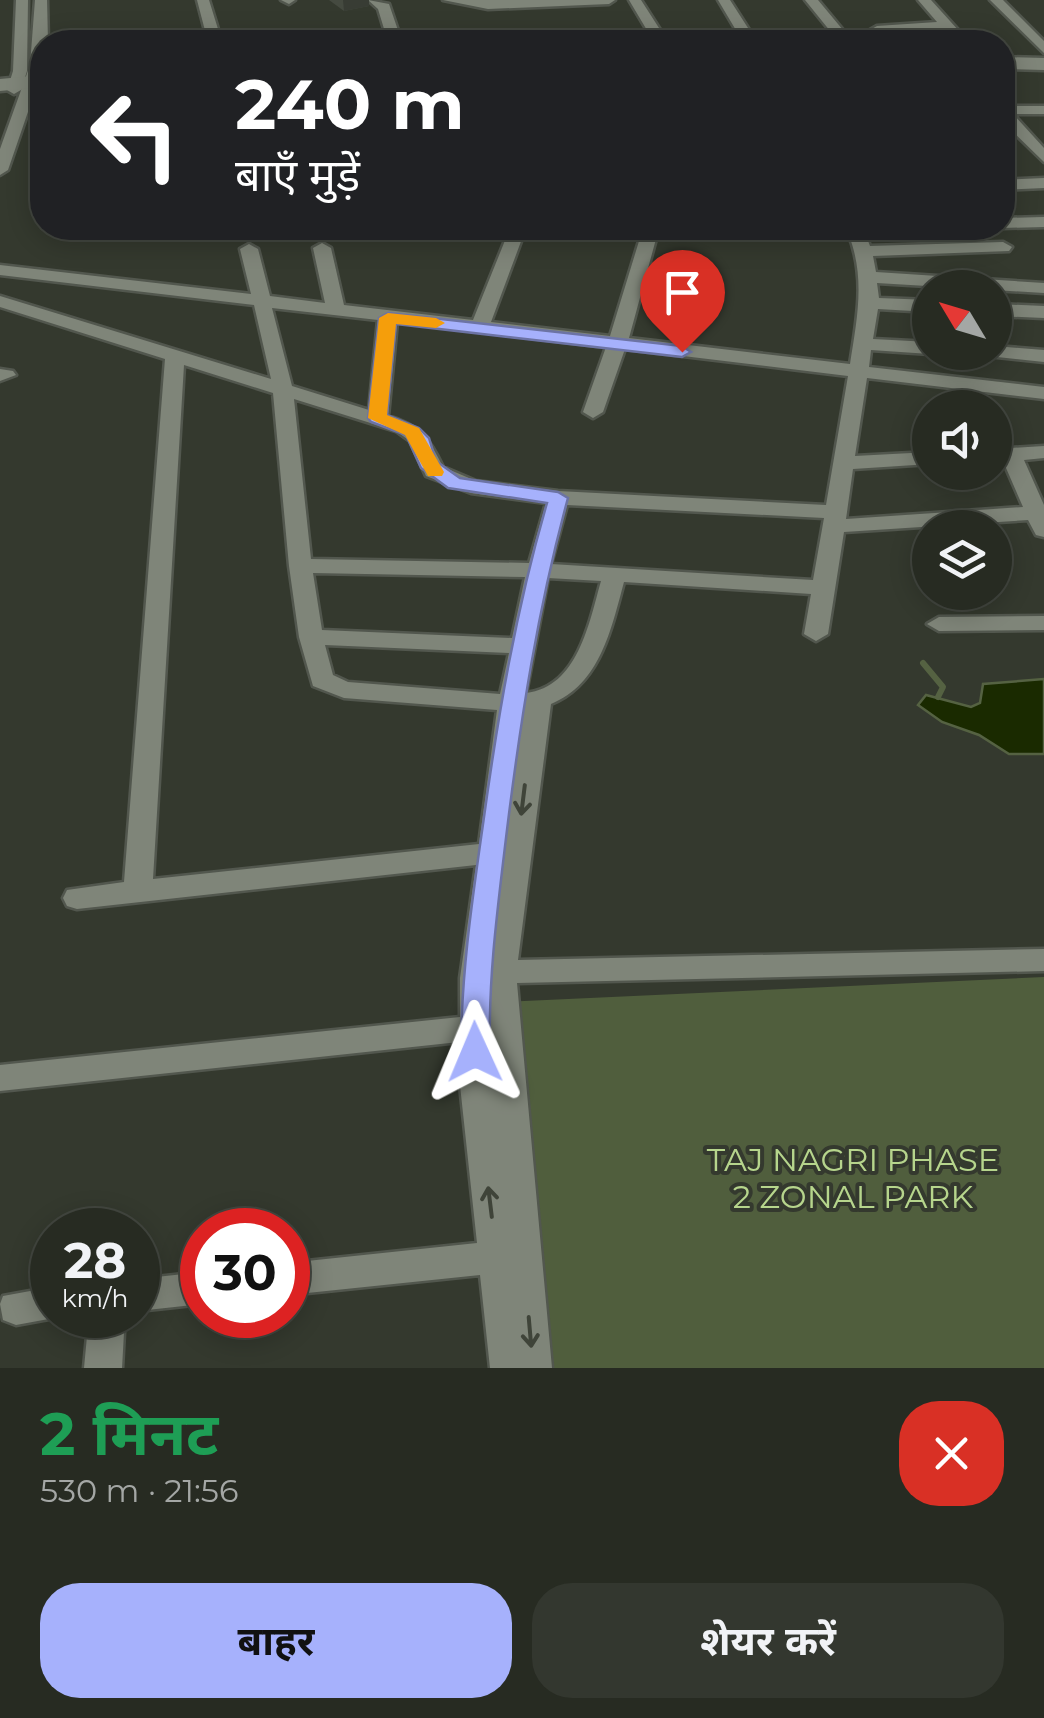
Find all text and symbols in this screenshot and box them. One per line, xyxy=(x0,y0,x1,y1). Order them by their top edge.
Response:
text: 240 m xyxy=(235,61,465,147)
icon: left xyxy=(70,70,200,200)
text: बाएँ मुड़ें xyxy=(235,147,360,202)
pin xyxy=(640,250,725,353)
icon: arrive xyxy=(655,265,710,320)
north arrow xyxy=(912,270,1012,370)
map controls xyxy=(912,270,1012,610)
button: sound xyxy=(912,390,1012,490)
button: layers xyxy=(912,510,1012,610)
one-way arrow xyxy=(513,783,532,815)
position arrow xyxy=(423,1000,527,1104)
park label: TAJ NAGRI PHASE 2 ZONAL PARK xyxy=(707,1140,999,1216)
one-way arrow xyxy=(480,1186,499,1218)
speed limit sign: 30 xyxy=(180,1208,310,1338)
text: 28 xyxy=(64,1230,126,1291)
text: km/h xyxy=(62,1283,128,1313)
one-way arrow xyxy=(520,1316,539,1348)
text: 2 मिनट xyxy=(40,1397,218,1470)
button: close xyxy=(899,1401,1004,1506)
text: 530 m · 21:56 xyxy=(40,1471,238,1510)
button: बाहर xyxy=(40,1583,512,1698)
button: शेयर करें xyxy=(532,1583,1004,1698)

